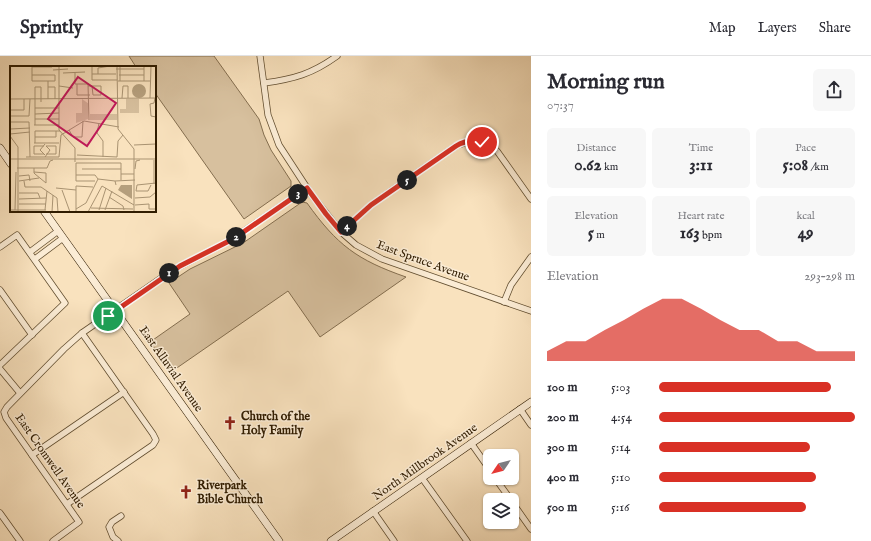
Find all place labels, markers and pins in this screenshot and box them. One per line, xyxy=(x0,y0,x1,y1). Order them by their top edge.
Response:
pin xyxy=(465,125,499,159)
pin: 5 xyxy=(397,170,417,190)
pin: 3 xyxy=(288,184,308,204)
pin: 4 xyxy=(337,216,357,236)
pin: 2 xyxy=(226,227,246,247)
pin: 1 xyxy=(159,263,179,283)
pin xyxy=(91,299,125,333)
place label: Church of the Holy Family xyxy=(241,409,311,439)
church icon: Church of the Holy Family xyxy=(222,415,238,431)
place label: Riverpark Bible Church xyxy=(197,478,263,507)
church icon: Riverpark Bible Church xyxy=(178,484,194,500)

